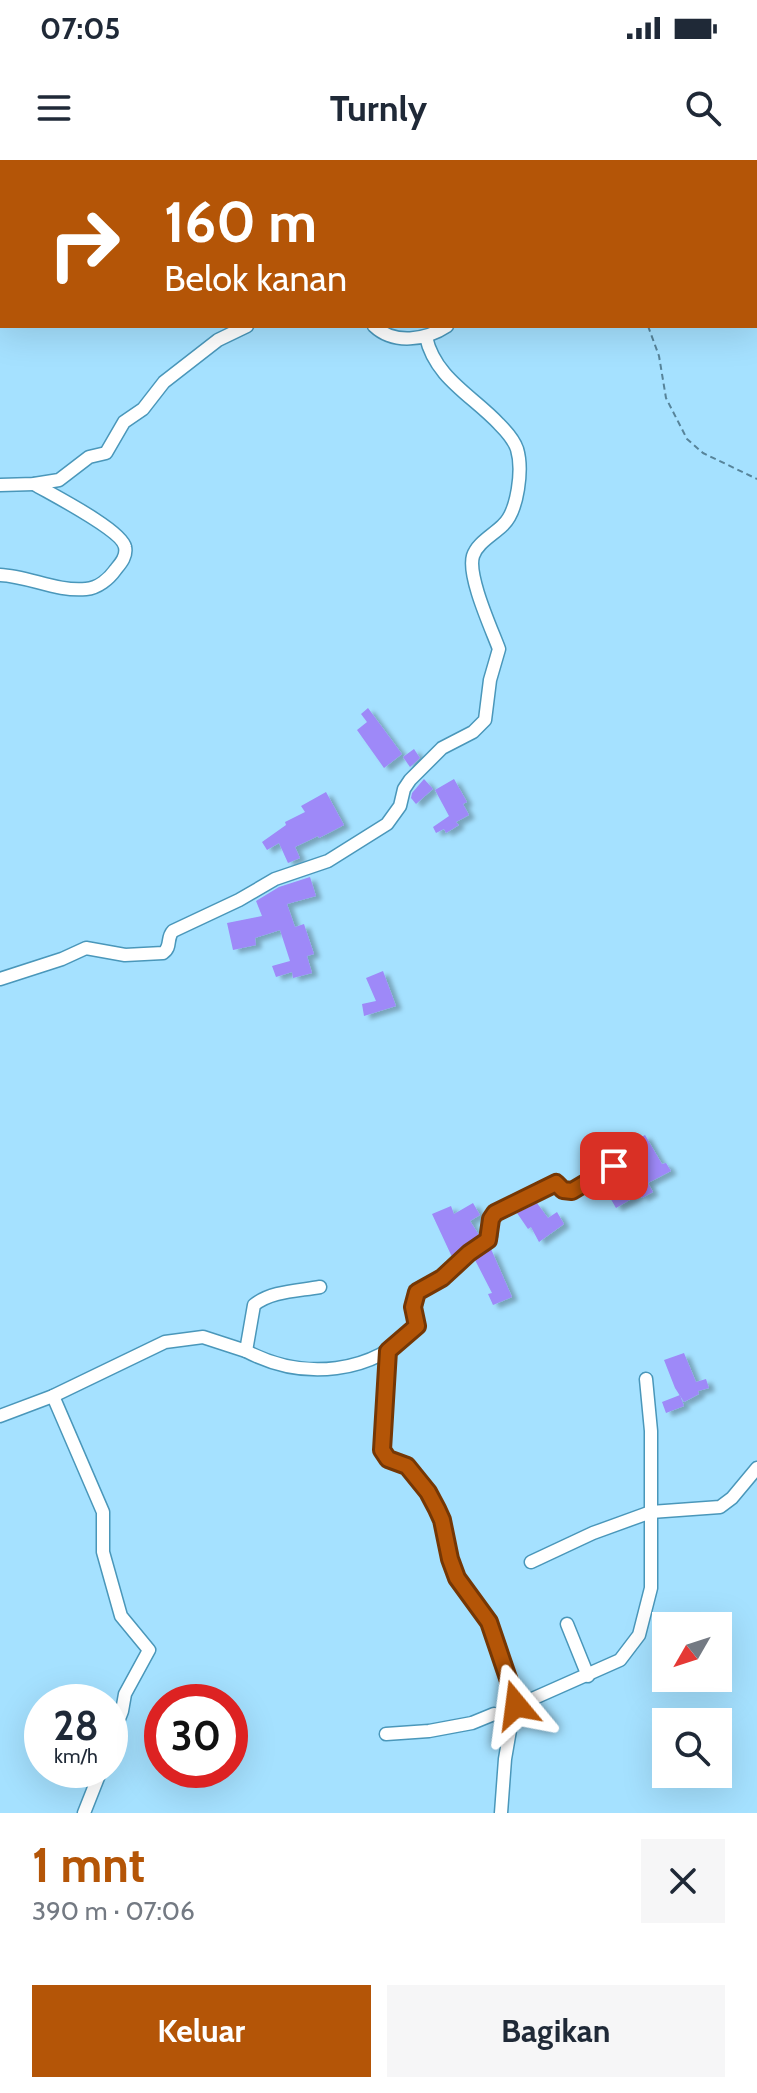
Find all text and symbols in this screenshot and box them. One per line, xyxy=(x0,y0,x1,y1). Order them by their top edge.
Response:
text: 07:05 xyxy=(40,10,120,47)
icon: menu xyxy=(32,86,76,130)
text: Turnly xyxy=(330,86,427,130)
icon: search xyxy=(681,86,725,130)
text: 160 m xyxy=(164,188,317,256)
icon: right xyxy=(32,192,136,296)
text: Belok kanan xyxy=(164,256,347,300)
pin xyxy=(580,1132,648,1200)
icon: arrive xyxy=(592,1144,636,1188)
north arrow xyxy=(652,1612,732,1692)
map controls xyxy=(652,1612,732,1788)
position arrow xyxy=(474,1663,558,1747)
speed limit sign: 30 xyxy=(144,1684,248,1788)
text: 28 xyxy=(53,1701,99,1750)
button: search xyxy=(652,1708,732,1788)
text: km/h xyxy=(54,1744,98,1768)
text: 1 mnt xyxy=(32,1836,145,1894)
button: close xyxy=(641,1839,725,1923)
text: 390 m · 07:06 xyxy=(32,1895,195,1927)
button: Keluar xyxy=(32,1985,371,2077)
button: Bagikan xyxy=(387,1985,725,2077)

